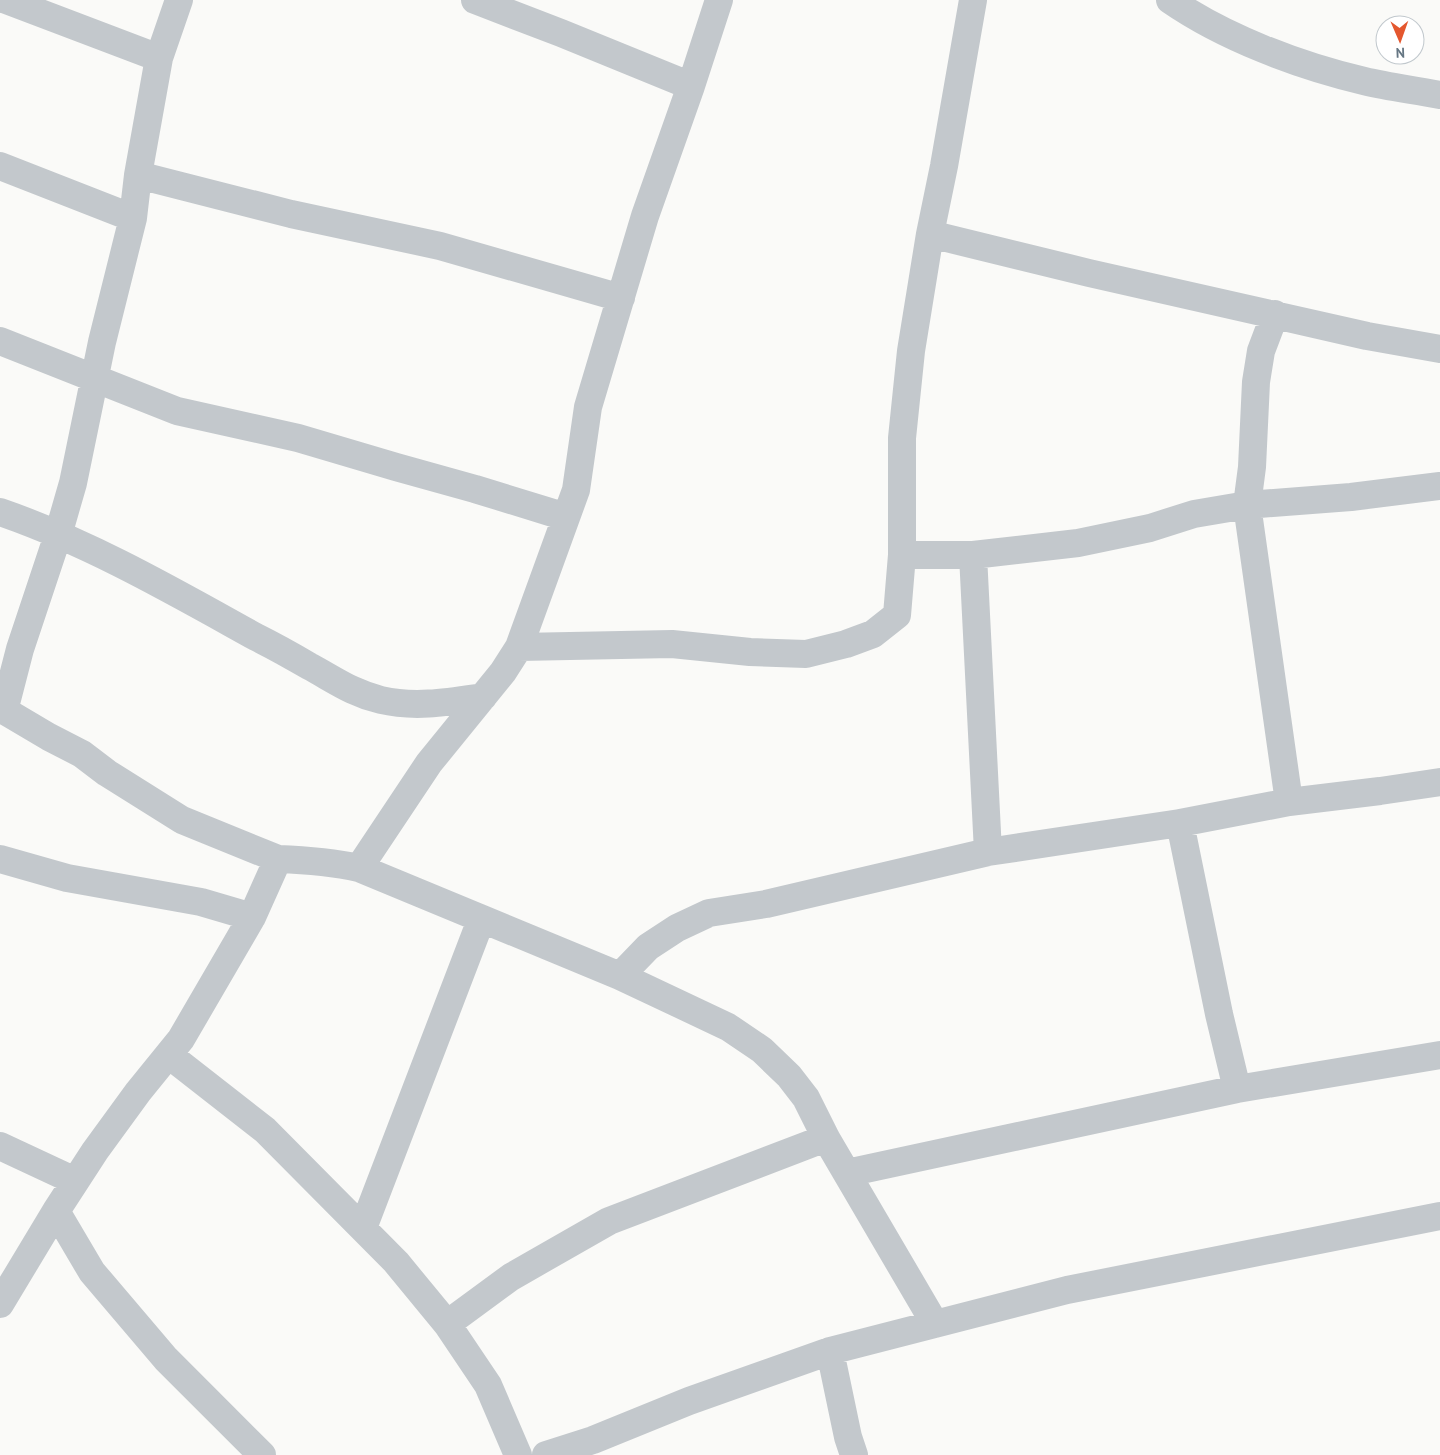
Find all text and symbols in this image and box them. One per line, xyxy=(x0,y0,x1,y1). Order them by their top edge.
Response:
north arrow xyxy=(1375,15,1425,65)
text: N xyxy=(1396,44,1405,62)

